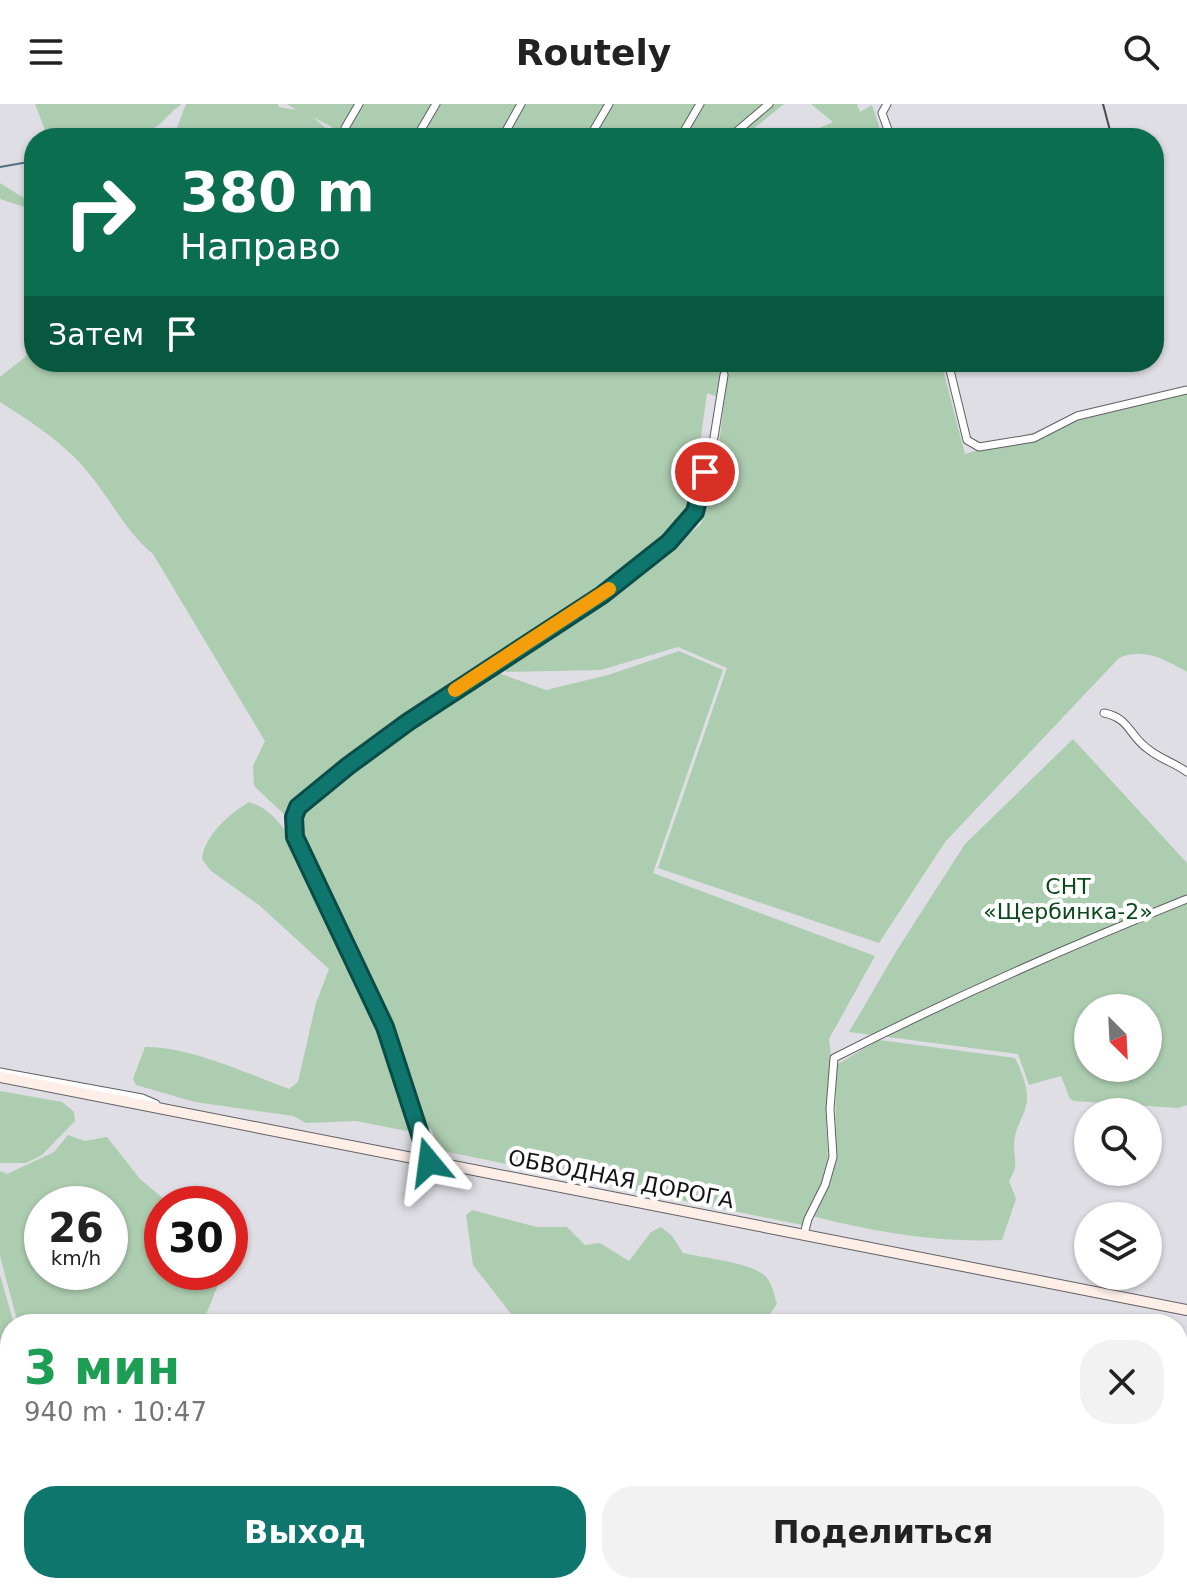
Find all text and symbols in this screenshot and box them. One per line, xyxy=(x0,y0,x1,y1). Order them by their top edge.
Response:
icon: menu xyxy=(24,30,68,74)
icon: search xyxy=(1119,30,1163,74)
text: Routely xyxy=(516,32,671,73)
text: 380 m xyxy=(180,159,375,224)
icon: right xyxy=(48,160,152,264)
text: Направо xyxy=(180,226,341,267)
icon: arrive xyxy=(160,312,204,356)
text: Затем xyxy=(48,317,144,352)
pin xyxy=(671,438,739,506)
icon: arrive xyxy=(683,450,727,494)
park label: СНТ «Щербинка-2» xyxy=(983,874,1153,924)
north arrow xyxy=(1074,994,1162,1082)
map controls xyxy=(1074,994,1162,1290)
button: search xyxy=(1074,1098,1162,1186)
position arrow xyxy=(387,1120,471,1204)
street label: ОБВОДНАЯ ДОРОГА xyxy=(506,1145,736,1213)
speed limit sign: 30 xyxy=(144,1186,248,1290)
button: layers xyxy=(1074,1202,1162,1290)
text: 26 xyxy=(48,1205,104,1251)
text: km/h xyxy=(51,1246,101,1270)
text: 3 мин xyxy=(24,1339,180,1395)
button: close xyxy=(1080,1340,1164,1424)
text: 940 m · 10:47 xyxy=(24,1397,207,1427)
button: Выход xyxy=(24,1486,586,1578)
button: Поделиться xyxy=(602,1486,1164,1578)

